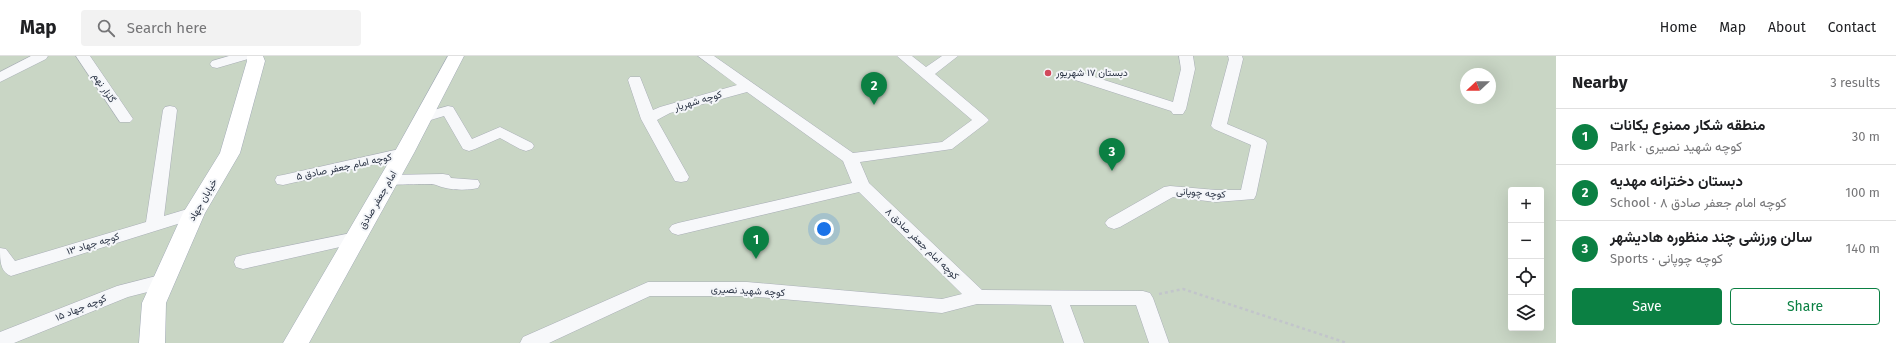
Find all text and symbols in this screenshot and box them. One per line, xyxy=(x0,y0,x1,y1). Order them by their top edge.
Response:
search box xyxy=(81,10,361,46)
text: Map xyxy=(20,16,57,39)
icon: search xyxy=(95,17,117,39)
text: Search here xyxy=(127,19,207,37)
text: Home xyxy=(1660,19,1697,36)
text: Map xyxy=(1719,19,1746,36)
text: About xyxy=(1768,19,1806,36)
text: Contact xyxy=(1828,19,1876,36)
place label: دبستان ۱۷ شهریور xyxy=(1055,67,1128,79)
marker: دبستان ۱۷ شهریور xyxy=(1043,68,1053,78)
north arrow xyxy=(1460,68,1496,104)
street label: گلزار نهم xyxy=(90,71,119,106)
pin: 2 xyxy=(861,72,887,105)
text: Nearby xyxy=(1572,72,1627,93)
text: 3 results xyxy=(1830,75,1880,90)
street label: کوچه شهریار xyxy=(672,88,724,115)
text: منطقه شکار ممنوع یکانات xyxy=(1610,116,1765,134)
text: 1 xyxy=(1582,129,1588,144)
text: 30 m xyxy=(1852,129,1880,144)
pin: 3 xyxy=(1099,138,1125,171)
text: Park · کوچه شهید نصیری xyxy=(1610,139,1742,154)
street label: کوچه امام جعفر صادق ۵ xyxy=(295,151,394,184)
street label: امام جعفر صادق xyxy=(356,169,400,231)
text: دبستان دخترانه مهدیه xyxy=(1610,172,1743,190)
street label: خیابان جهاد xyxy=(186,176,220,223)
street label: کوچه چوپانی xyxy=(1176,185,1227,202)
text: 2 xyxy=(1582,185,1588,200)
text: 100 m xyxy=(1845,185,1880,200)
map controls xyxy=(1508,187,1544,331)
button: + xyxy=(1508,187,1544,223)
text: School · کوچه امام جعفر صادق ۸ xyxy=(1610,195,1787,210)
street label: کوچه امام جعفر صادق ۸ xyxy=(882,206,962,283)
your location xyxy=(814,219,834,239)
button: − xyxy=(1508,223,1544,259)
pin: 1 xyxy=(743,226,769,259)
text: سالن ورزشی چند منظوره هادیشهر xyxy=(1610,228,1812,246)
street label: کوچه جهاد ۱۳ xyxy=(65,230,122,259)
text: 3 xyxy=(1582,241,1588,256)
text: 140 m xyxy=(1846,241,1880,256)
text: Sports · کوچه چوپانی xyxy=(1610,251,1723,266)
button: locate xyxy=(1508,259,1544,295)
street label: کوچه شهید نصیری xyxy=(711,283,786,300)
button: Save xyxy=(1572,288,1722,325)
button: Share xyxy=(1730,288,1880,325)
street label: کوچه جهاد ۱۵ xyxy=(54,292,109,325)
button: layers xyxy=(1508,295,1544,331)

